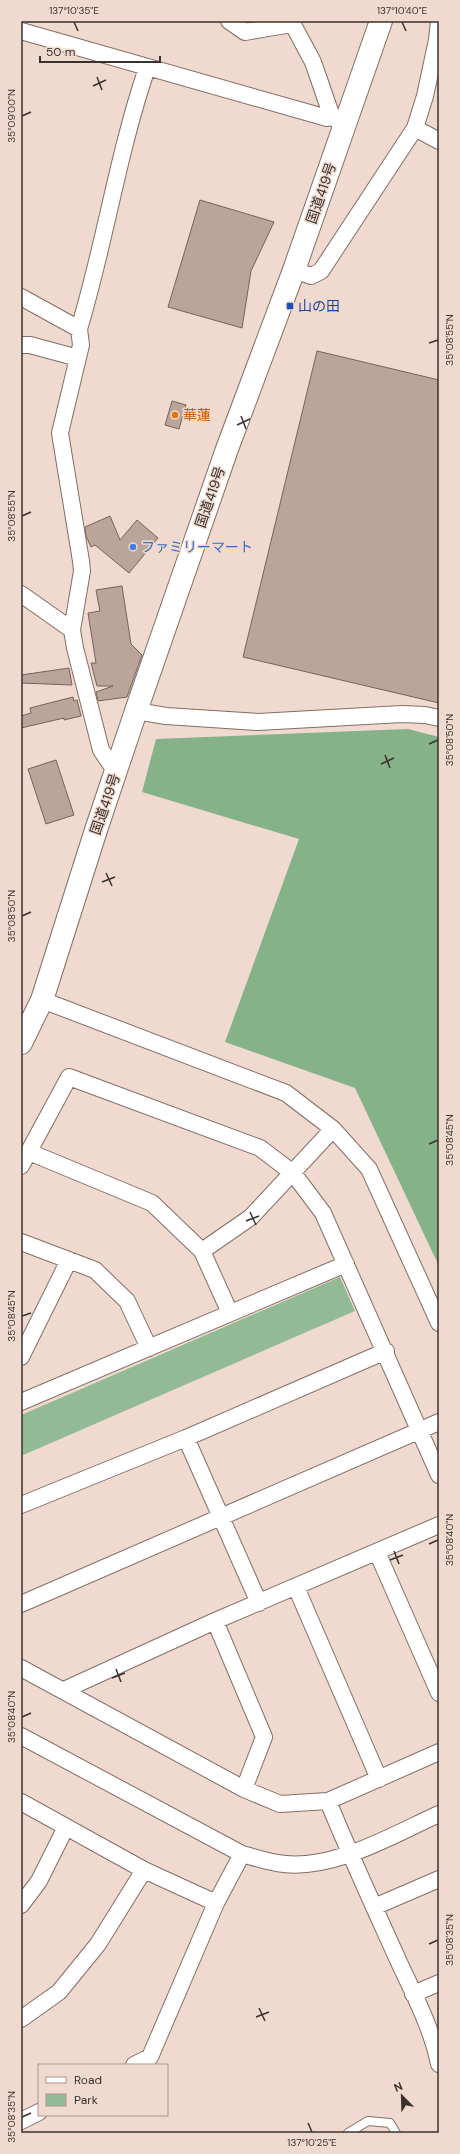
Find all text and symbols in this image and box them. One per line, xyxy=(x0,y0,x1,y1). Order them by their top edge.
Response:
text: 137°10'35"E xyxy=(49,4,99,17)
text: 137°10'40"E xyxy=(377,4,427,17)
scale bar xyxy=(40,38,160,64)
text: 50 m xyxy=(46,44,75,60)
text: 35°09'00"N xyxy=(5,89,18,143)
street label: 国道419号 xyxy=(302,160,340,226)
place label: 山の田 xyxy=(298,297,340,315)
marker: 山の田 xyxy=(285,301,295,311)
text: 35°08'55"N xyxy=(443,314,456,366)
place label: 華蓮 xyxy=(183,406,211,424)
marker: 華蓮 xyxy=(170,410,180,420)
street label: 国道419号 xyxy=(191,464,229,530)
text: 35°08'55"N xyxy=(5,490,18,542)
place label: ファミリーマート xyxy=(141,538,253,556)
marker: ファミリーマート xyxy=(128,542,138,552)
text: 35°08'50"N xyxy=(443,714,456,766)
street label: 国道419号 xyxy=(86,771,124,837)
text: 35°08'50"N xyxy=(5,890,18,942)
text: 35°08'45"N xyxy=(443,1114,456,1166)
text: 35°08'45"N xyxy=(5,1290,18,1342)
text: 35°08'40"N xyxy=(443,1514,456,1566)
text: 35°08'40"N xyxy=(5,1691,18,1743)
text: 35°08'35"N xyxy=(443,1914,456,1966)
legend xyxy=(38,2064,168,2116)
text: Road xyxy=(74,2072,102,2088)
north arrow xyxy=(382,2076,422,2116)
text: N xyxy=(392,2079,405,2095)
text: 35°08'35"N xyxy=(5,2091,18,2143)
text: Park xyxy=(74,2092,98,2108)
text: 137°10'25"E xyxy=(287,2136,337,2149)

